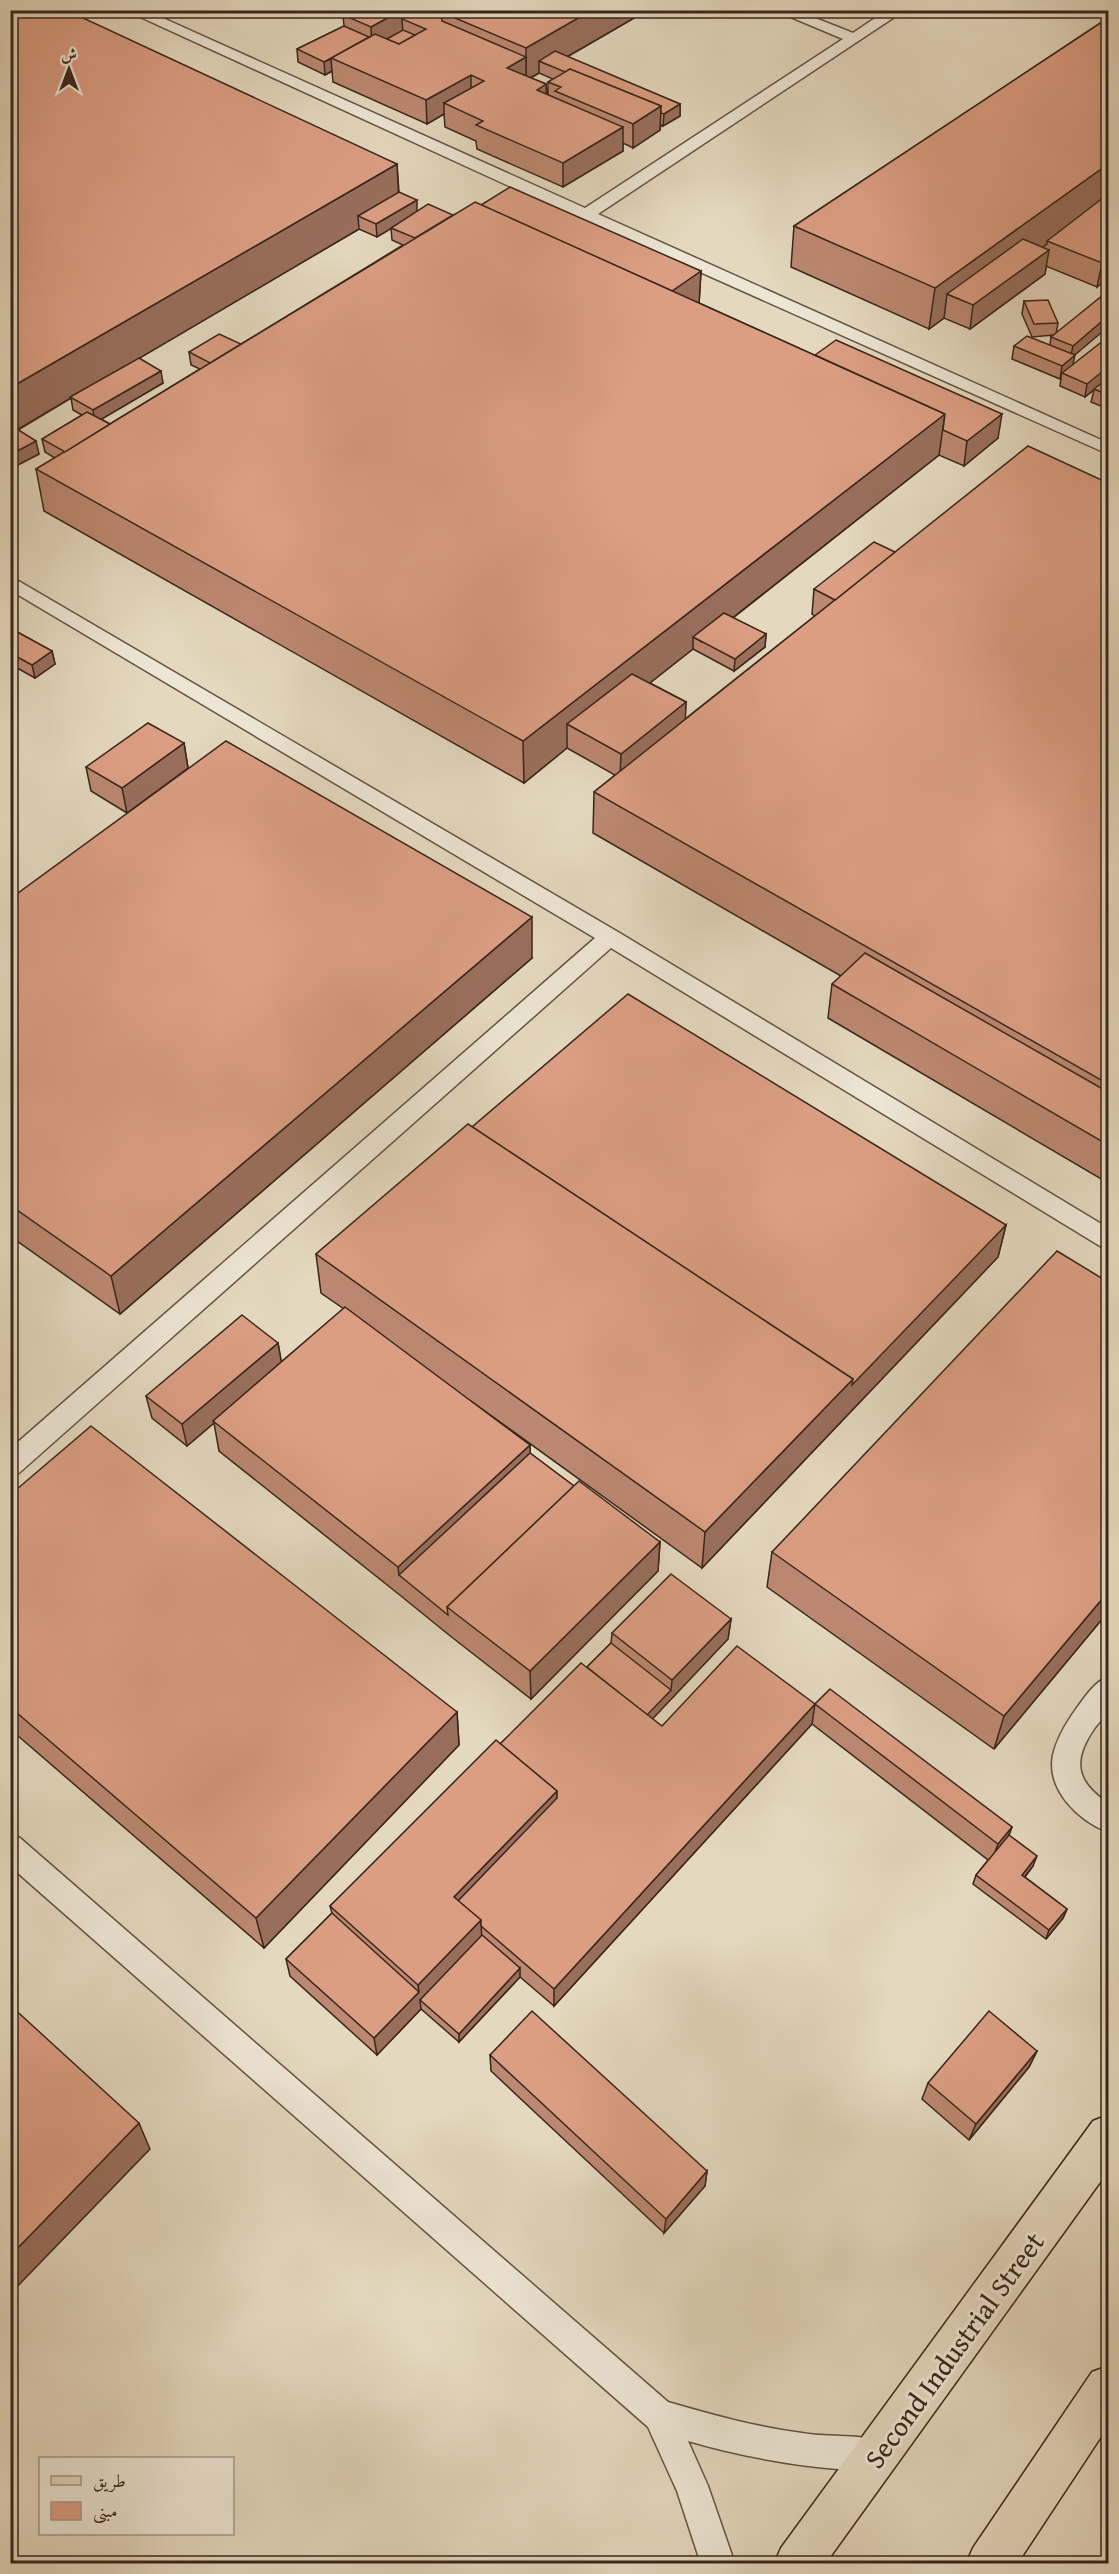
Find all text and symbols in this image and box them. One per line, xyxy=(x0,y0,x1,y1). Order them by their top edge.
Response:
north arrow xyxy=(39,39,99,99)
text: ش xyxy=(61,42,77,66)
street label: Second Industrial Street xyxy=(854,2223,1053,2476)
legend xyxy=(39,2457,234,2535)
text: طريق xyxy=(93,2467,126,2494)
text: مبنى xyxy=(93,2497,118,2524)

